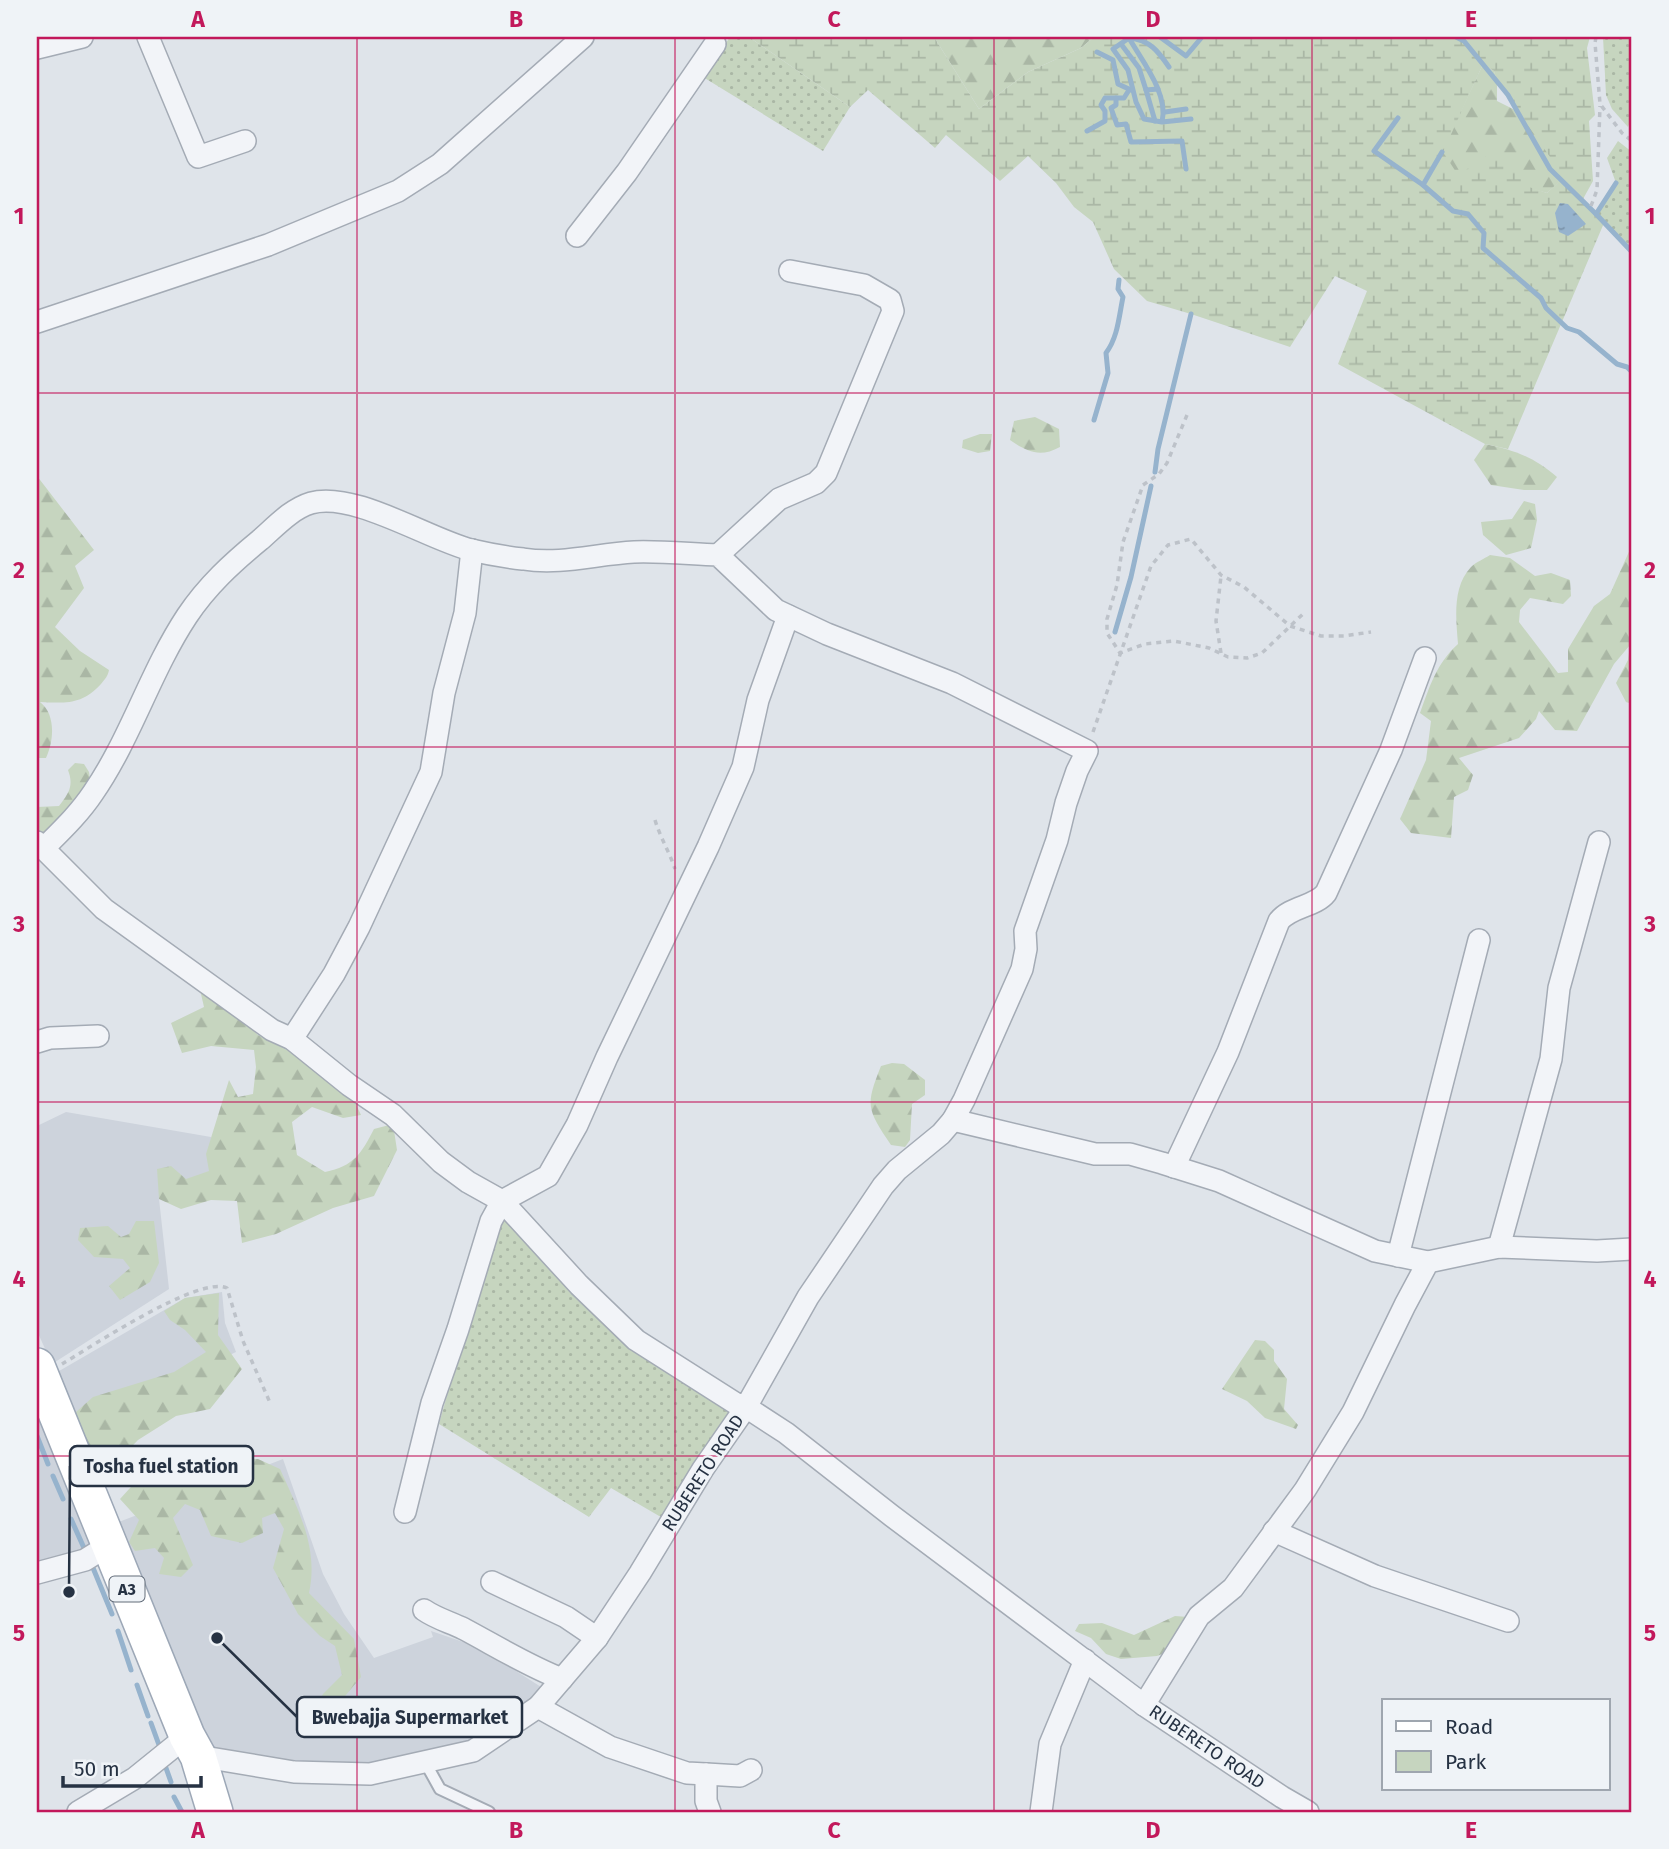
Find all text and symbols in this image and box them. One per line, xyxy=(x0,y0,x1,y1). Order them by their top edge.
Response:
text: A xyxy=(190,5,205,33)
text: B xyxy=(509,5,523,33)
text: C xyxy=(827,5,841,33)
text: D xyxy=(1146,5,1161,33)
text: E xyxy=(1465,5,1477,33)
text: 1 xyxy=(14,202,24,230)
text: 1 xyxy=(1645,202,1655,230)
text: 2 xyxy=(13,556,25,584)
text: 2 xyxy=(1644,556,1656,584)
text: 3 xyxy=(12,910,25,938)
text: 3 xyxy=(1643,910,1656,938)
text: 4 xyxy=(13,1265,26,1293)
text: 4 xyxy=(1644,1265,1657,1293)
street label: RUBERETO ROAD xyxy=(657,1411,749,1535)
callout: Tosha fuel station xyxy=(70,1446,253,1486)
text: Tosha fuel station xyxy=(83,1455,239,1478)
road number: A3 xyxy=(110,1576,144,1602)
text: 5 xyxy=(13,1619,25,1647)
text: 5 xyxy=(1644,1619,1656,1647)
callout: Bwebajja Supermarket xyxy=(297,1697,522,1737)
legend xyxy=(1382,1699,1610,1790)
street label: RUBERETO ROAD xyxy=(1145,1700,1269,1794)
text: Bwebajja Supermarket xyxy=(312,1706,509,1729)
text: Road xyxy=(1445,1714,1493,1740)
scale bar xyxy=(63,1744,201,1788)
text: Park xyxy=(1445,1749,1487,1775)
text: 50 m xyxy=(74,1756,120,1782)
text: A xyxy=(190,1816,205,1844)
text: B xyxy=(509,1816,523,1844)
text: C xyxy=(827,1816,841,1844)
text: D xyxy=(1146,1816,1161,1844)
text: E xyxy=(1465,1816,1477,1844)

